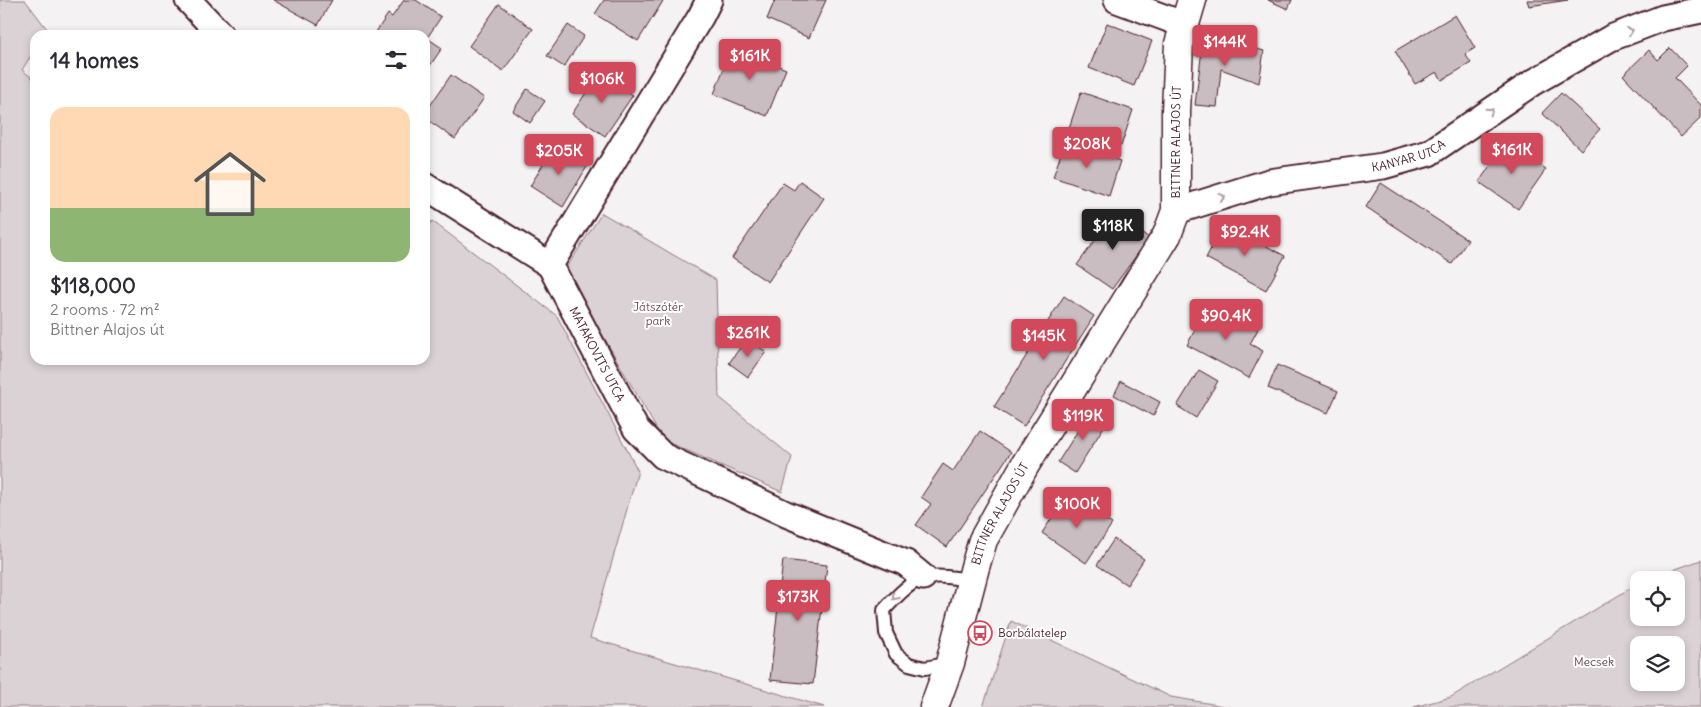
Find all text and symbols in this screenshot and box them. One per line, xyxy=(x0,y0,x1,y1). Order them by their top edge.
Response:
pin: $144K xyxy=(1190,24,1260,67)
one-way arrow xyxy=(1625,26,1634,37)
text: $144K xyxy=(1203,31,1247,51)
pin: $161K xyxy=(715,38,785,81)
text: $161K xyxy=(730,45,770,65)
icon: filters xyxy=(382,46,410,74)
text: 14 homes xyxy=(50,47,139,74)
pin: $106K xyxy=(567,62,637,104)
text: $106K xyxy=(580,68,624,88)
street label: BITTNER ALAJOS ÚT xyxy=(1168,85,1184,198)
one-way arrow xyxy=(1484,108,1493,118)
pin: $208K xyxy=(1052,126,1122,169)
pin: $161K xyxy=(1477,132,1547,175)
text: $208K xyxy=(1063,133,1111,153)
pin: $205K xyxy=(524,134,594,176)
street label: KANYAR UTCA xyxy=(1371,136,1448,175)
icon: home xyxy=(185,139,275,229)
text: $161K xyxy=(1492,139,1532,159)
text: $205K xyxy=(535,140,583,160)
one-way arrow xyxy=(1218,192,1226,202)
pin: $118K xyxy=(1078,208,1148,251)
pin: $92.4K xyxy=(1204,214,1286,257)
text: $118K xyxy=(1093,215,1133,235)
text: $92.4K xyxy=(1221,221,1269,241)
text: $118,000 xyxy=(50,272,136,299)
pin: $90.4K xyxy=(1185,298,1267,341)
text: 2 rooms · 72 m² xyxy=(50,299,160,319)
park label: Játszótér park xyxy=(633,299,683,328)
street label: MATAKOVITS UTCA xyxy=(566,304,628,404)
text: $90.4K xyxy=(1201,305,1251,325)
pin: $261K xyxy=(713,316,783,358)
pin: $145K xyxy=(1009,318,1079,361)
text: Bittner Alajos út xyxy=(50,319,164,339)
text: $261K xyxy=(726,322,770,342)
text: $145K xyxy=(1022,325,1066,345)
pin: $119K xyxy=(1048,398,1118,441)
text: $119K xyxy=(1063,405,1103,425)
street label: BITTNER ALAJOS ÚT xyxy=(968,460,1032,567)
pin: $100K xyxy=(1042,486,1112,529)
text: $100K xyxy=(1054,493,1100,513)
map controls xyxy=(1630,571,1685,691)
button: locate xyxy=(1630,571,1685,626)
pin: $173K xyxy=(763,580,833,622)
text: $173K xyxy=(777,586,819,606)
one-way arrow xyxy=(892,592,901,601)
bus stop icon: Borbálatelep xyxy=(967,620,993,646)
place label: Borbálatelep xyxy=(998,625,1067,640)
button: layers xyxy=(1630,636,1685,691)
park label: Mecsek xyxy=(1574,654,1614,669)

